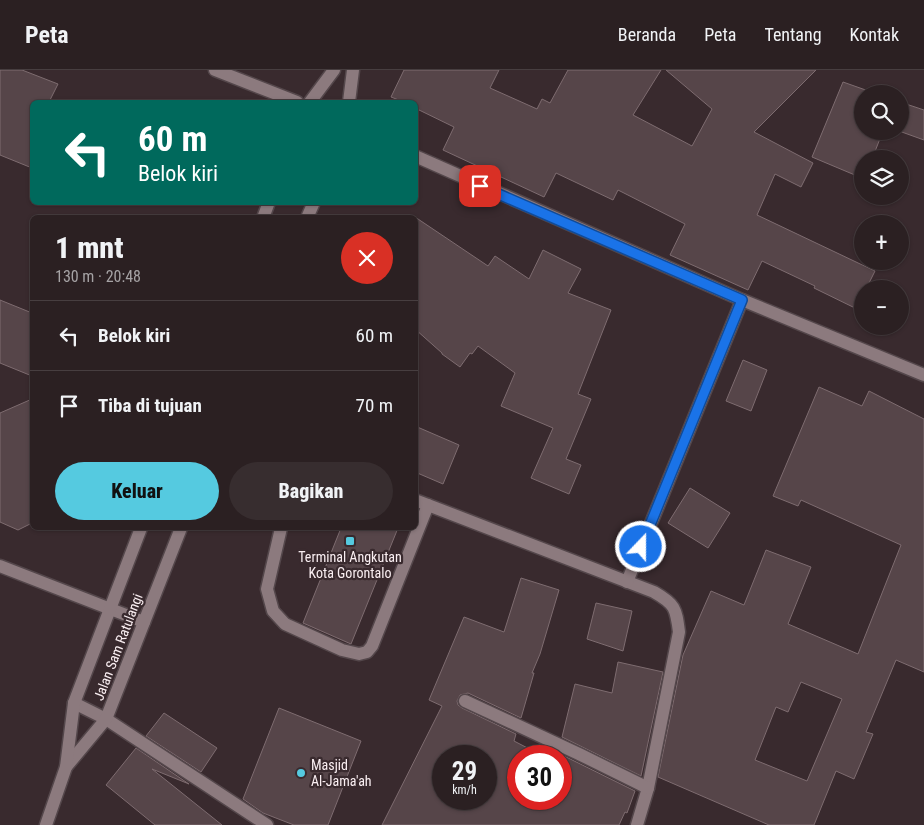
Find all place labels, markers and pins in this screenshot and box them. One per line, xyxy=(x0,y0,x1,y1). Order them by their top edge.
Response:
pin xyxy=(459,165,501,207)
marker: Terminal Angkutan Kota Gorontalo xyxy=(344,535,356,547)
place label: Terminal Angkutan Kota Gorontalo xyxy=(298,549,402,581)
place label: Masjid Al-Jama'ah xyxy=(311,757,372,789)
marker: Masjid Al-Jama'ah xyxy=(295,767,307,779)

